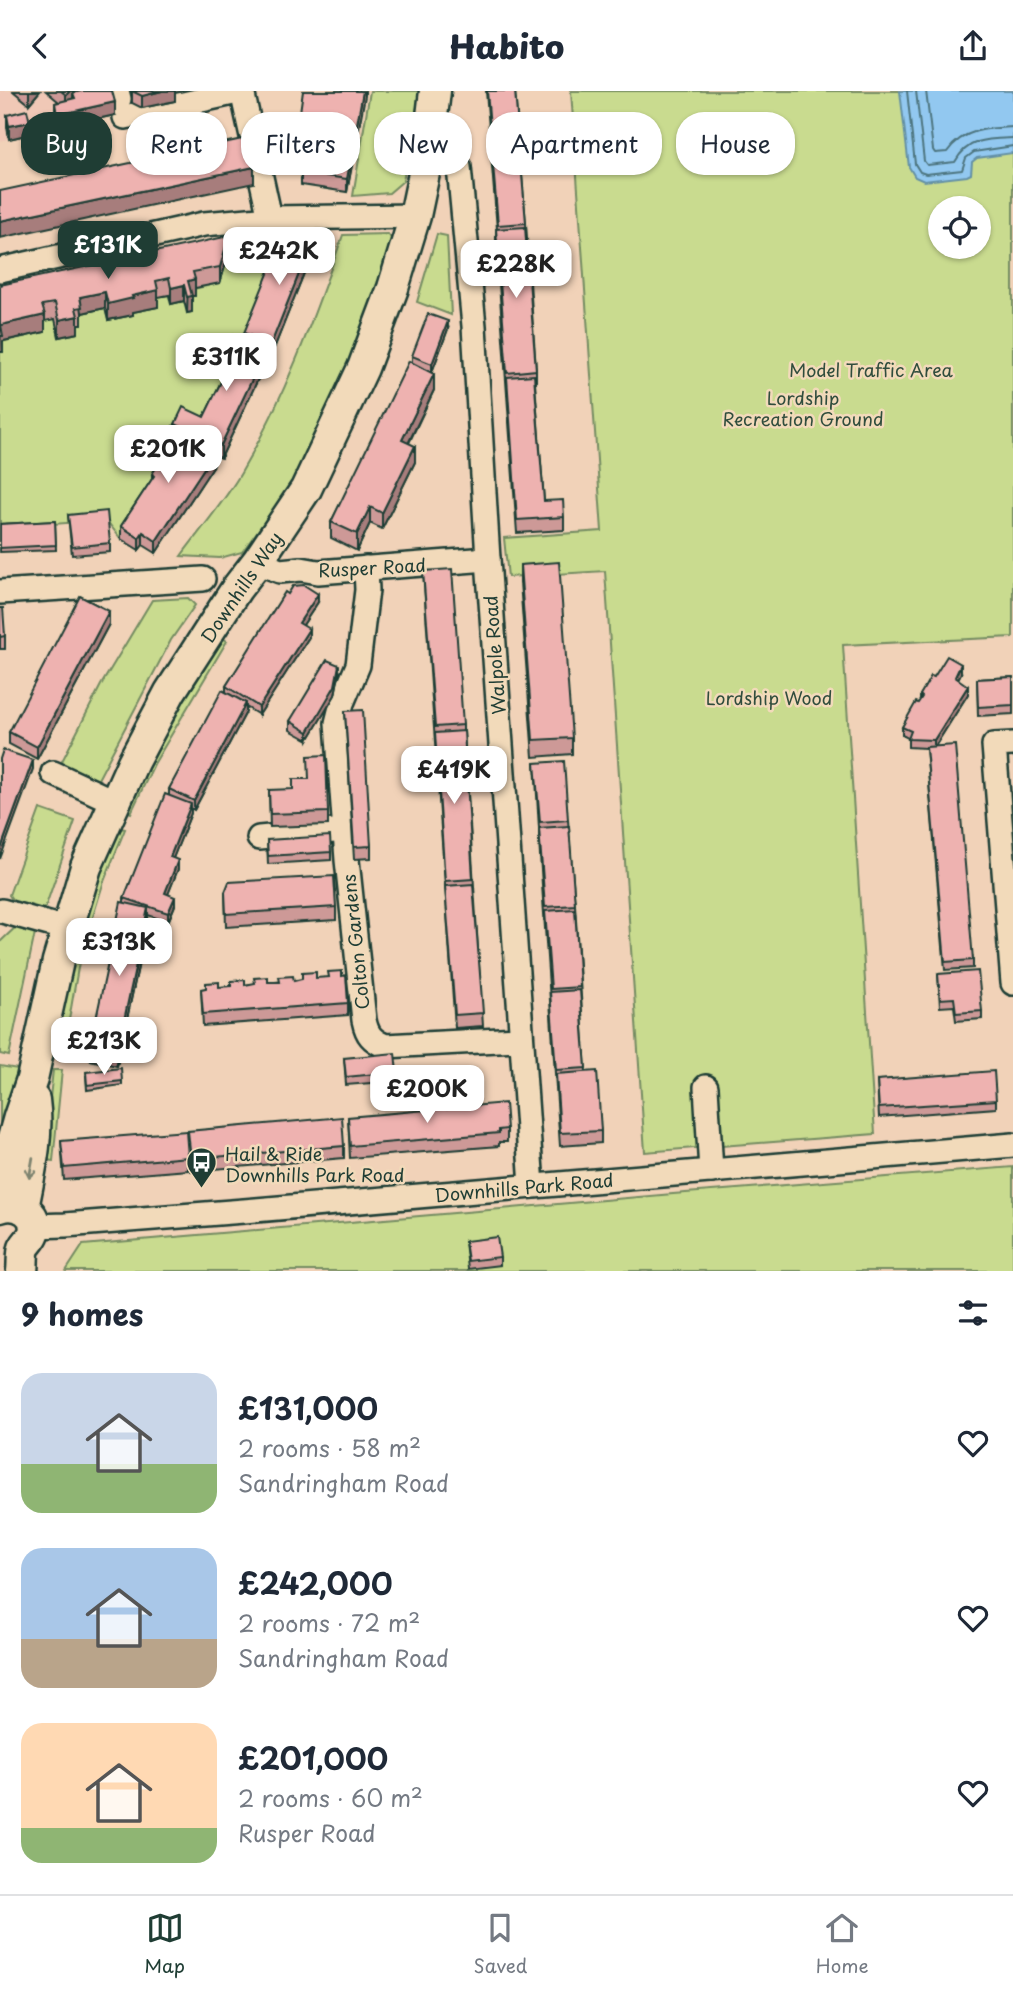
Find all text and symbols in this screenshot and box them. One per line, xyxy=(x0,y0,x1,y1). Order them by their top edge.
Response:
text: Habito xyxy=(449,22,564,70)
icon: back xyxy=(21,27,59,65)
icon: share xyxy=(954,27,992,65)
chip: Buy xyxy=(21,112,112,175)
chip: Rent xyxy=(126,112,227,175)
chip: Filters xyxy=(241,112,360,175)
chip: New xyxy=(374,112,472,175)
chip: Apartment xyxy=(486,112,662,175)
chip: House xyxy=(676,112,795,175)
map controls xyxy=(928,196,991,259)
button: locate xyxy=(928,196,991,259)
pin: £131K xyxy=(59,221,157,281)
text: £131K xyxy=(74,226,142,261)
pin: £242K xyxy=(230,227,328,287)
text: £242K xyxy=(239,232,319,267)
pin: £228K xyxy=(467,241,565,300)
text: £228K xyxy=(477,245,555,280)
pin: £311K xyxy=(177,334,275,393)
text: £311K xyxy=(192,338,260,373)
park label: Model Traffic Area xyxy=(789,356,954,383)
park label: Lordship Recreation Ground xyxy=(722,384,884,432)
pin: £201K xyxy=(119,425,217,485)
text: £201K xyxy=(130,430,206,465)
street label: Downhills Way xyxy=(194,526,288,648)
street label: Rusper Road xyxy=(318,551,426,583)
street label: Walpole Road xyxy=(476,595,512,715)
park label: Lordship Wood xyxy=(706,684,832,711)
pin: £419K xyxy=(405,747,503,806)
text: £419K xyxy=(417,751,491,786)
street label: Colton Gardens xyxy=(334,873,376,1011)
pin: £313K xyxy=(70,919,168,978)
text: £313K xyxy=(82,923,156,958)
pin: £213K xyxy=(55,1017,153,1077)
text: £213K xyxy=(67,1022,141,1057)
pin: £200K xyxy=(378,1065,476,1125)
text: £200K xyxy=(386,1070,468,1105)
place label: Hail & Ride Downhills Park Road xyxy=(225,1140,404,1188)
bus stop icon: Hail & Ride Downhills Park Road xyxy=(185,1146,219,1190)
one-way arrow xyxy=(24,1156,37,1179)
street label: Downhills Park Road xyxy=(433,1166,615,1208)
text: 9 homes xyxy=(21,1291,143,1336)
icon: filters xyxy=(954,1294,992,1332)
text: £131,000 xyxy=(238,1385,378,1430)
icon: home xyxy=(77,1401,161,1485)
icon: heart xyxy=(954,1424,992,1462)
text: 2 rooms · 58 m² xyxy=(238,1430,421,1465)
text: Sandringham Road xyxy=(238,1465,449,1500)
text: £242,000 xyxy=(238,1560,393,1605)
icon: home xyxy=(77,1576,161,1660)
icon: heart xyxy=(954,1599,992,1637)
text: 2 rooms · 72 m² xyxy=(238,1605,420,1640)
text: Sandringham Road xyxy=(238,1640,449,1675)
text: £201,000 xyxy=(238,1735,388,1780)
icon: home xyxy=(77,1751,161,1835)
icon: heart xyxy=(954,1774,992,1812)
text: 2 rooms · 60 m² xyxy=(238,1780,423,1815)
text: Rusper Road xyxy=(238,1815,376,1850)
tab: Map xyxy=(144,1909,185,1979)
tab: Saved xyxy=(473,1909,527,1979)
tab: Home xyxy=(816,1909,869,1979)

